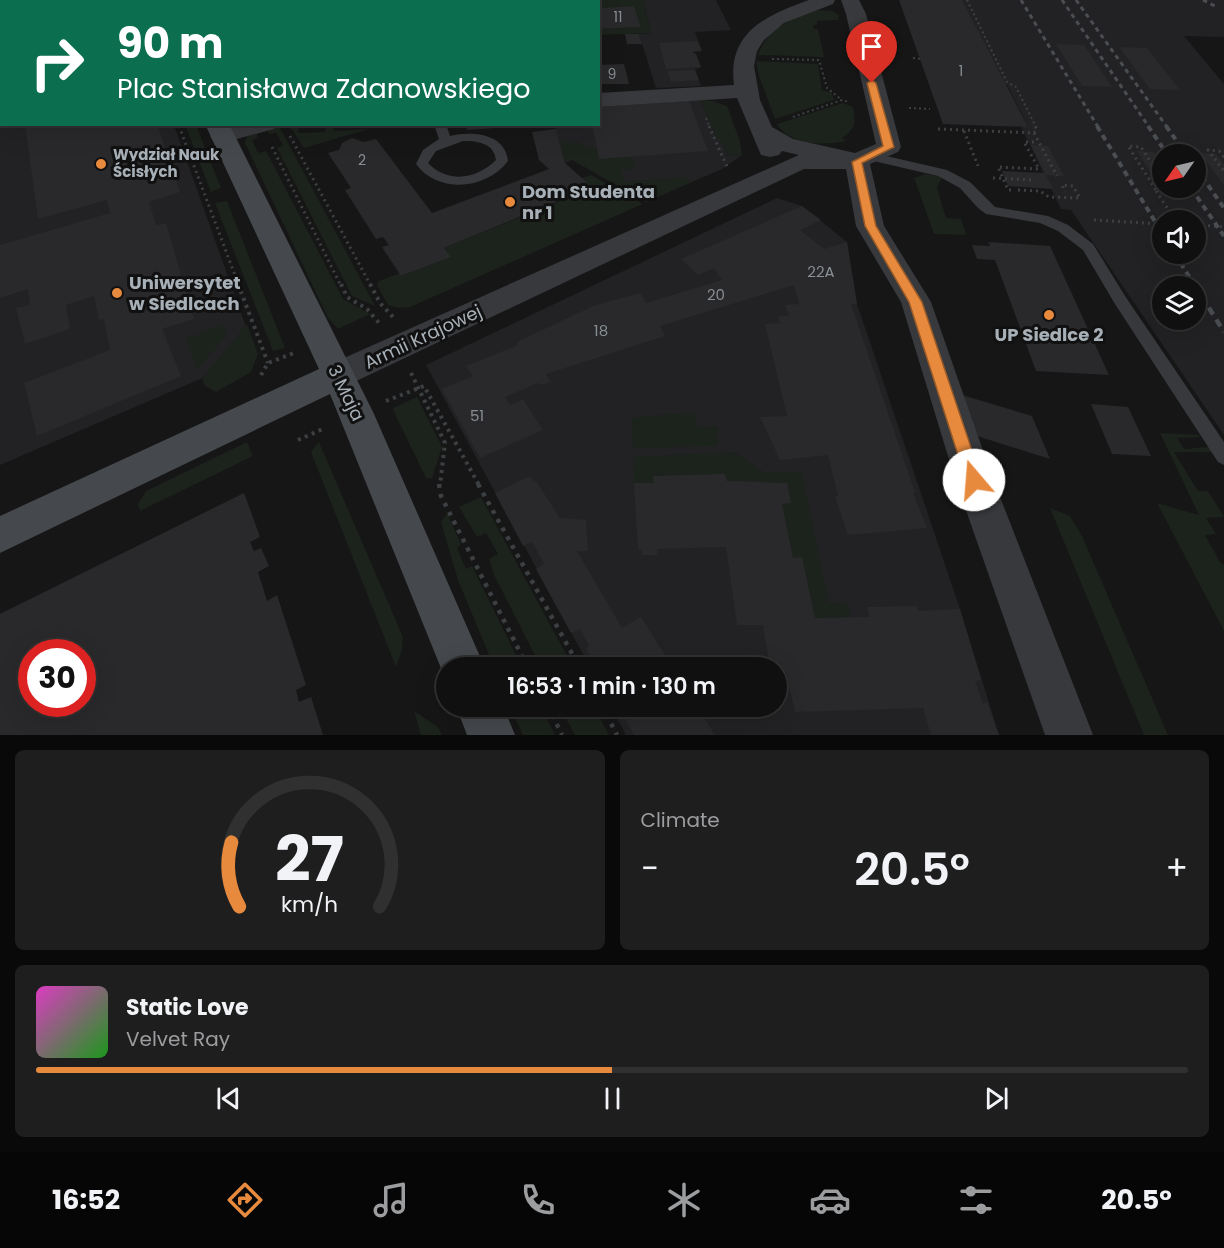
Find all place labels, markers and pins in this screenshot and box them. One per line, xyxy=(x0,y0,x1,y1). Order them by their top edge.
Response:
pin xyxy=(846,21,897,83)
place label: Wydział Nauk Ścisłych xyxy=(113,144,220,182)
marker: Wydział Nauk Ścisłych xyxy=(94,157,108,171)
place label: Dom Studenta nr 1 xyxy=(522,179,655,225)
marker: Dom Studenta nr 1 xyxy=(503,195,517,209)
place label: Uniwersytet w Siedlcach xyxy=(129,270,241,316)
marker: Uniwersytet w Siedlcach xyxy=(110,286,124,300)
marker: UP Siedlce 2 xyxy=(1042,308,1056,322)
place label: UP Siedlce 2 xyxy=(995,322,1103,347)

